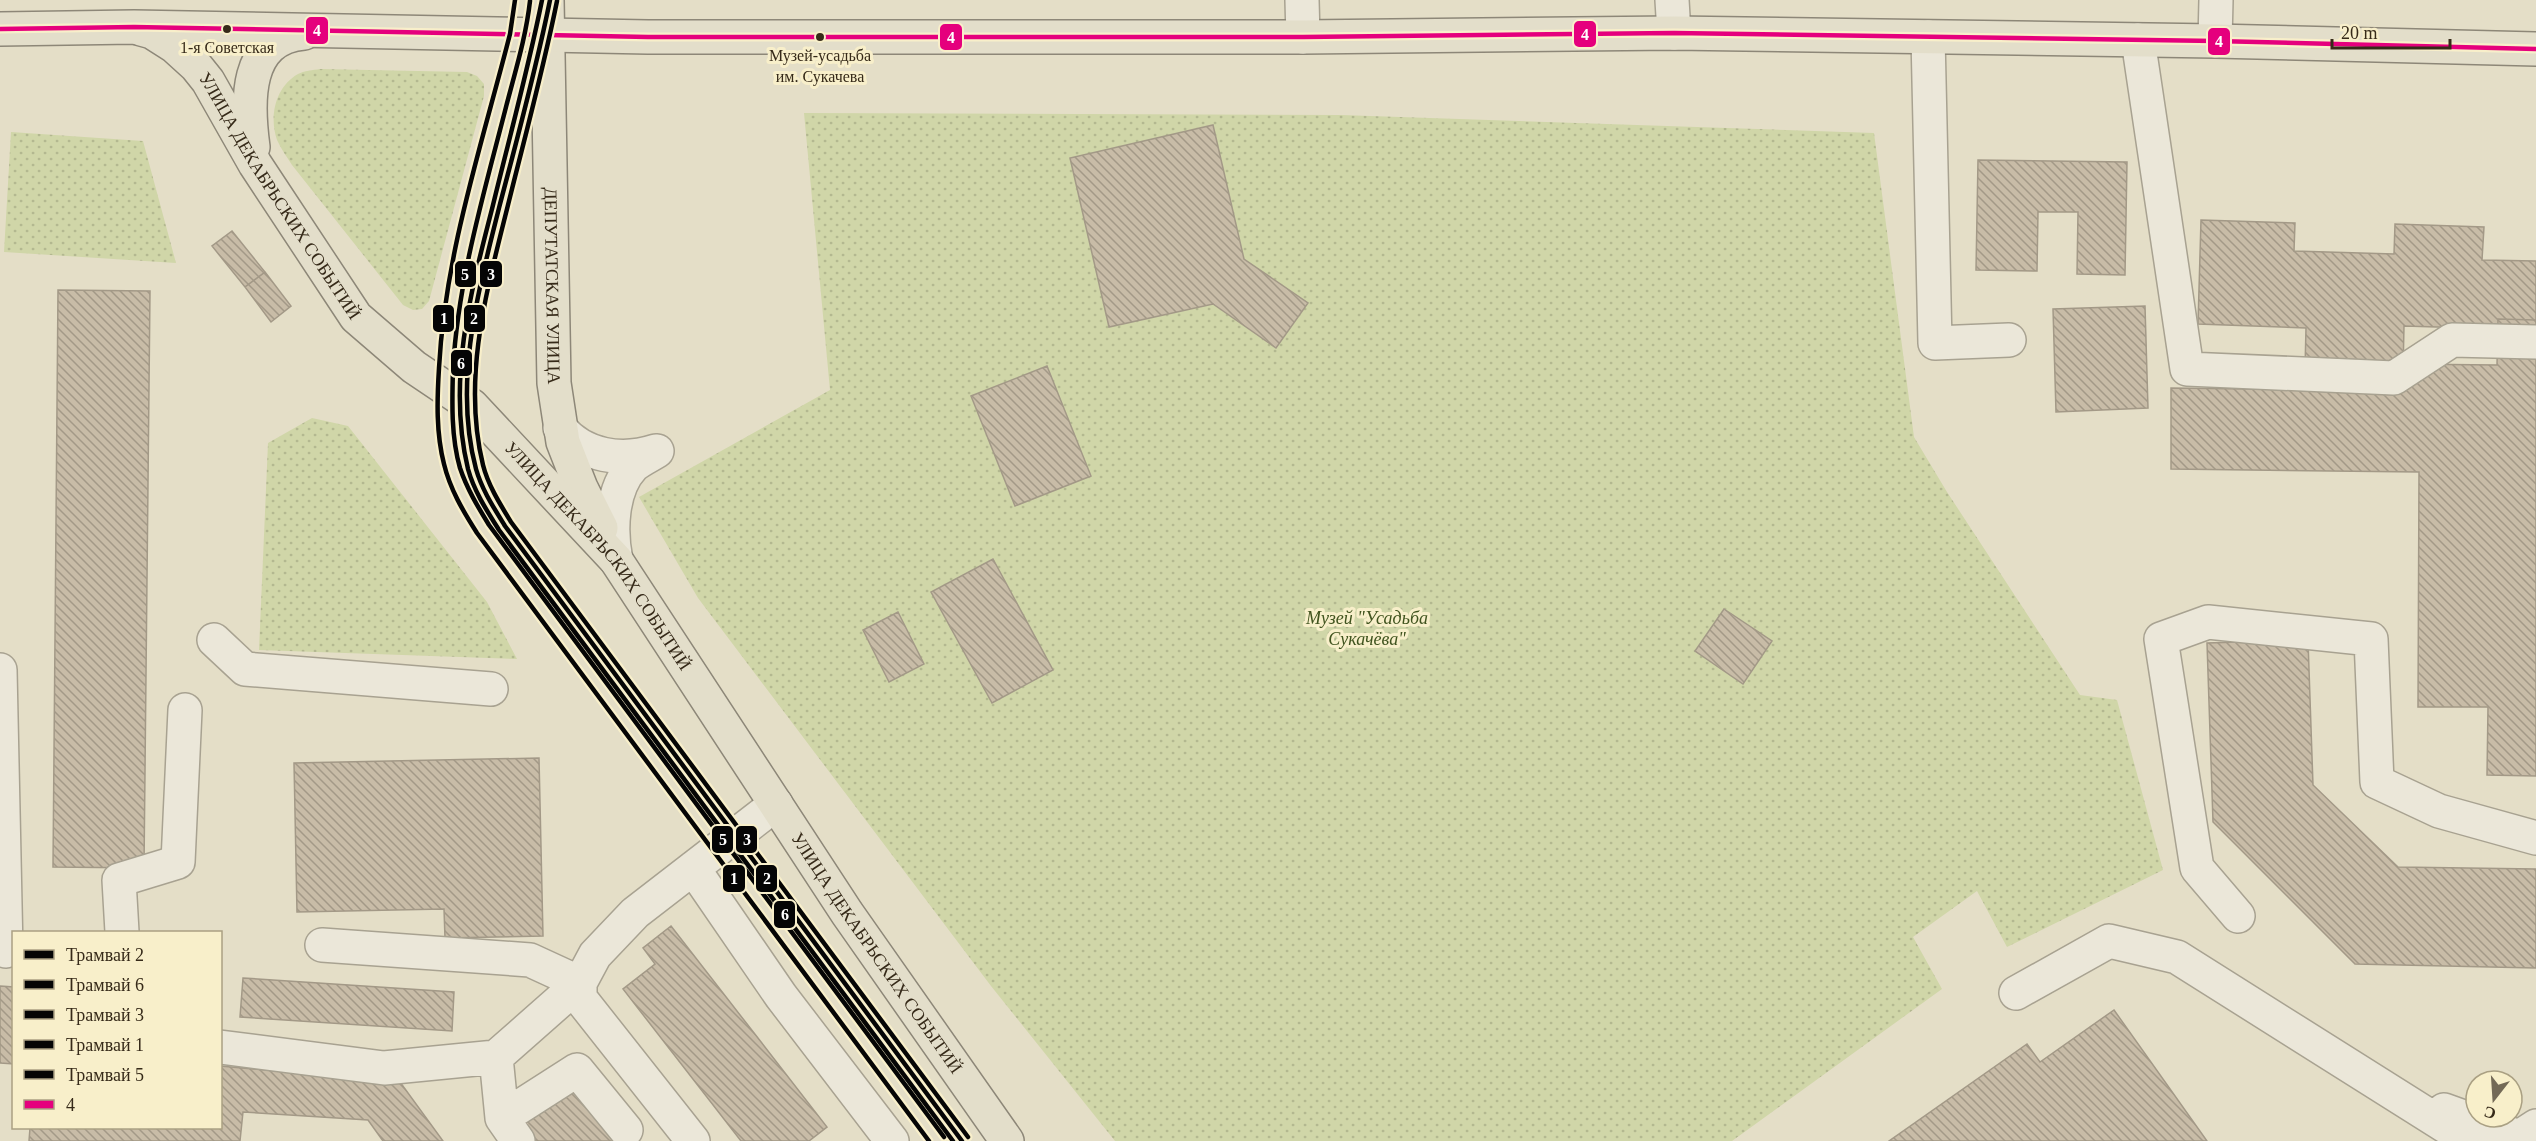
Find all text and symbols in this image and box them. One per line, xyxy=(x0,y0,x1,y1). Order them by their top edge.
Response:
scale bar xyxy=(2332,12,2450,50)
line badge: 4 xyxy=(305,16,329,45)
line badge: 4 xyxy=(1573,20,1597,48)
text: 4 xyxy=(313,22,321,39)
marker: 1-я Советская xyxy=(221,23,233,35)
line badge: 4 xyxy=(939,23,963,51)
text: 20 m xyxy=(2341,23,2378,43)
text: 4 xyxy=(1581,26,1589,43)
line badge: 4 xyxy=(2207,27,2231,56)
text: 4 xyxy=(947,29,955,46)
marker: Музей-усадьба им. Сукачева xyxy=(814,31,826,43)
text: 4 xyxy=(2215,33,2223,50)
place label: 1-я Советская xyxy=(180,39,275,56)
place label: Музей-усадьба им. Сукачева xyxy=(769,47,871,86)
street label: УЛИЦА ДЕКАБРЬСКИХ СОБЫТИЙ xyxy=(195,68,365,323)
street label: ДЕПУТАТСКАЯ УЛИЦА xyxy=(540,187,564,385)
line badge: 5 xyxy=(454,260,477,288)
line badge: 3 xyxy=(479,260,503,288)
text: 5 xyxy=(461,266,469,283)
text: 3 xyxy=(487,266,495,283)
line badge: 1 xyxy=(432,304,455,333)
line badge: 2 xyxy=(463,304,486,333)
text: 1 xyxy=(440,310,448,327)
text: 2 xyxy=(470,310,478,327)
line badge: 6 xyxy=(450,349,473,377)
text: 6 xyxy=(457,355,465,372)
street label: УЛИЦА ДЕКАБРЬСКИХ СОБЫТИЙ xyxy=(501,438,695,674)
park label: Музей "Усадьба Сукачёва" xyxy=(1305,608,1428,649)
line badge: 5 xyxy=(711,825,734,854)
line badge: 3 xyxy=(735,825,758,854)
street label: УЛИЦА ДЕКАБРЬСКИХ СОБЫТИЙ xyxy=(787,829,966,1077)
text: 5 xyxy=(719,831,727,848)
text: 3 xyxy=(743,831,751,848)
line badge: 1 xyxy=(722,864,746,893)
line badge: 2 xyxy=(755,864,778,893)
text: 1 xyxy=(730,870,738,887)
text: 2 xyxy=(763,870,771,887)
line badge: 6 xyxy=(773,900,796,929)
text: 6 xyxy=(781,906,789,923)
legend xyxy=(12,931,222,1129)
text: Трамвай 2 xyxy=(66,945,144,965)
text: Трамвай 6 xyxy=(66,975,144,995)
text: Трамвай 3 xyxy=(66,1005,144,1025)
text: Трамвай 1 xyxy=(66,1035,144,1055)
text: Трамвай 5 xyxy=(66,1065,144,1085)
north arrow xyxy=(2464,1069,2524,1129)
text: 4 xyxy=(66,1095,75,1115)
text: С xyxy=(2482,1103,2498,1123)

